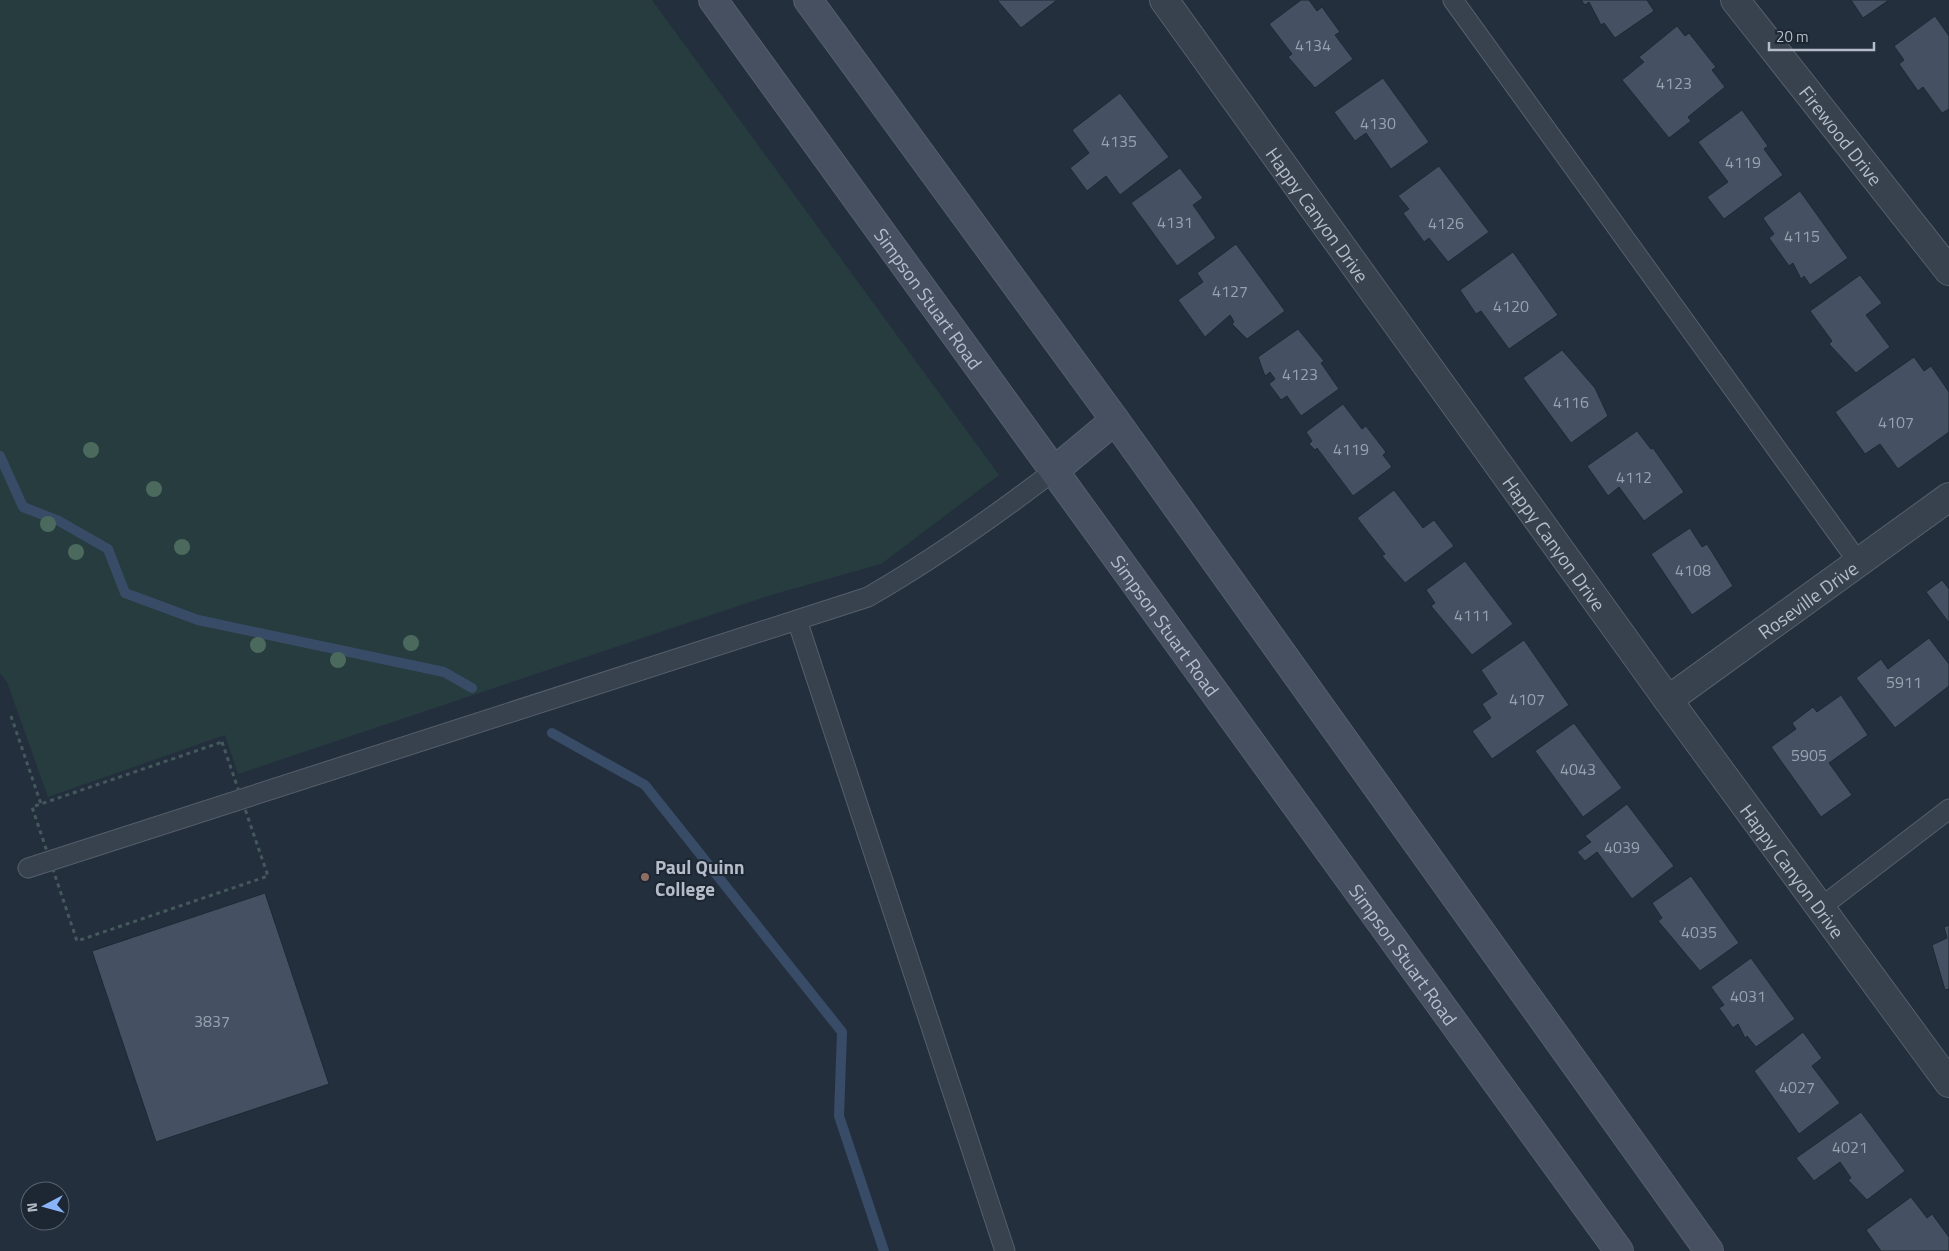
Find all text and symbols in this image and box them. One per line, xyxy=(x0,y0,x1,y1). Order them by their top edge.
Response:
scale bar xyxy=(1769,20,1874,52)
text: 20 m xyxy=(1776,25,1809,48)
house number: 4134 xyxy=(1295,33,1331,57)
house number: 4123 xyxy=(1656,71,1692,95)
street label: Firewood Drive xyxy=(1793,79,1890,191)
house number: 4130 xyxy=(1360,111,1396,135)
house number: 4135 xyxy=(1101,129,1137,153)
street label: Happy Canyon Drive xyxy=(1260,141,1377,288)
house number: 4119 xyxy=(1725,150,1761,174)
house number: 4131 xyxy=(1157,210,1193,234)
house number: 4126 xyxy=(1428,211,1464,235)
street label: Simpson Stuart Road xyxy=(868,221,990,375)
house number: 4115 xyxy=(1784,224,1820,248)
house number: 4127 xyxy=(1212,279,1248,303)
house number: 4120 xyxy=(1493,294,1529,318)
house number: 4123 xyxy=(1282,362,1318,386)
house number: 4116 xyxy=(1553,390,1589,414)
house number: 4107 xyxy=(1878,410,1914,434)
house number: 4119 xyxy=(1333,437,1369,461)
house number: 4112 xyxy=(1616,465,1652,489)
street label: Happy Canyon Drive xyxy=(1496,469,1614,617)
street label: Simpson Stuart Road xyxy=(1105,548,1227,702)
street label: Roseville Drive xyxy=(1751,553,1863,645)
house number: 4108 xyxy=(1675,558,1711,582)
house number: 4111 xyxy=(1454,603,1490,627)
house number: 5911 xyxy=(1886,670,1922,694)
house number: 4107 xyxy=(1509,687,1545,711)
house number: 5905 xyxy=(1791,743,1827,767)
house number: 4043 xyxy=(1560,757,1596,781)
street label: Happy Canyon Drive xyxy=(1734,797,1852,944)
house number: 4039 xyxy=(1604,835,1640,859)
place label: Paul Quinn College xyxy=(655,852,744,903)
marker: Paul Quinn College xyxy=(639,871,651,883)
street label: Simpson Stuart Road xyxy=(1343,877,1465,1031)
house number: 4035 xyxy=(1681,920,1717,944)
house number: 4031 xyxy=(1730,984,1766,1008)
house number: 3837 xyxy=(194,1009,230,1033)
house number: 4027 xyxy=(1779,1075,1815,1099)
house number: 4021 xyxy=(1832,1135,1868,1159)
north arrow xyxy=(20,1181,70,1231)
text: N xyxy=(21,1201,43,1213)

